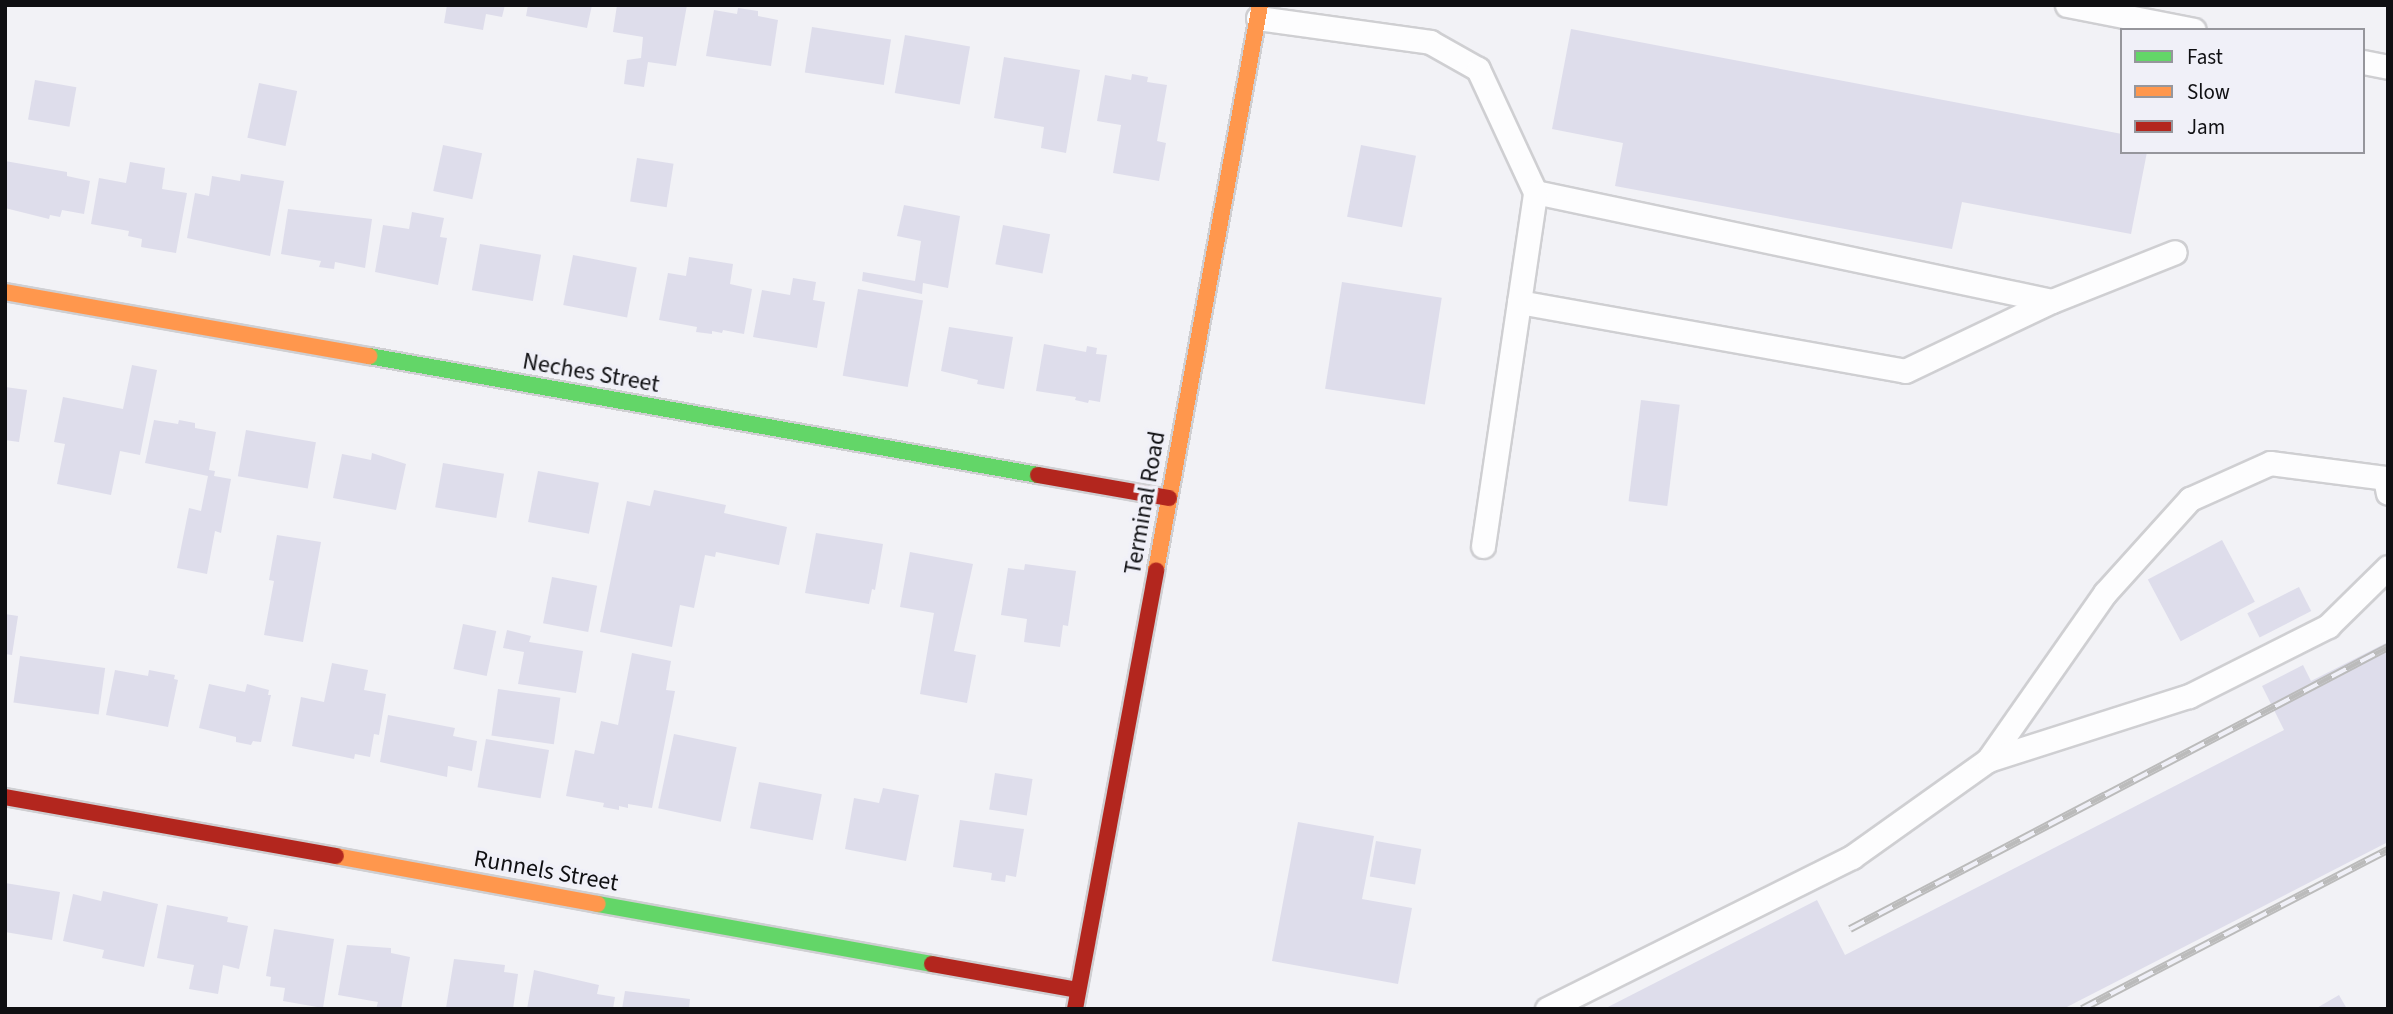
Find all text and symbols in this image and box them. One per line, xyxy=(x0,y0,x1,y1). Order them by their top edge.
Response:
legend xyxy=(2120,28,2365,154)
text: Fast xyxy=(2187,42,2223,72)
text: Slow xyxy=(2187,77,2230,107)
text: Jam xyxy=(2187,112,2225,142)
street label: Neches Street xyxy=(520,347,662,399)
street label: Terminal Road xyxy=(1118,429,1172,577)
street label: Runnels Street xyxy=(472,844,620,898)

